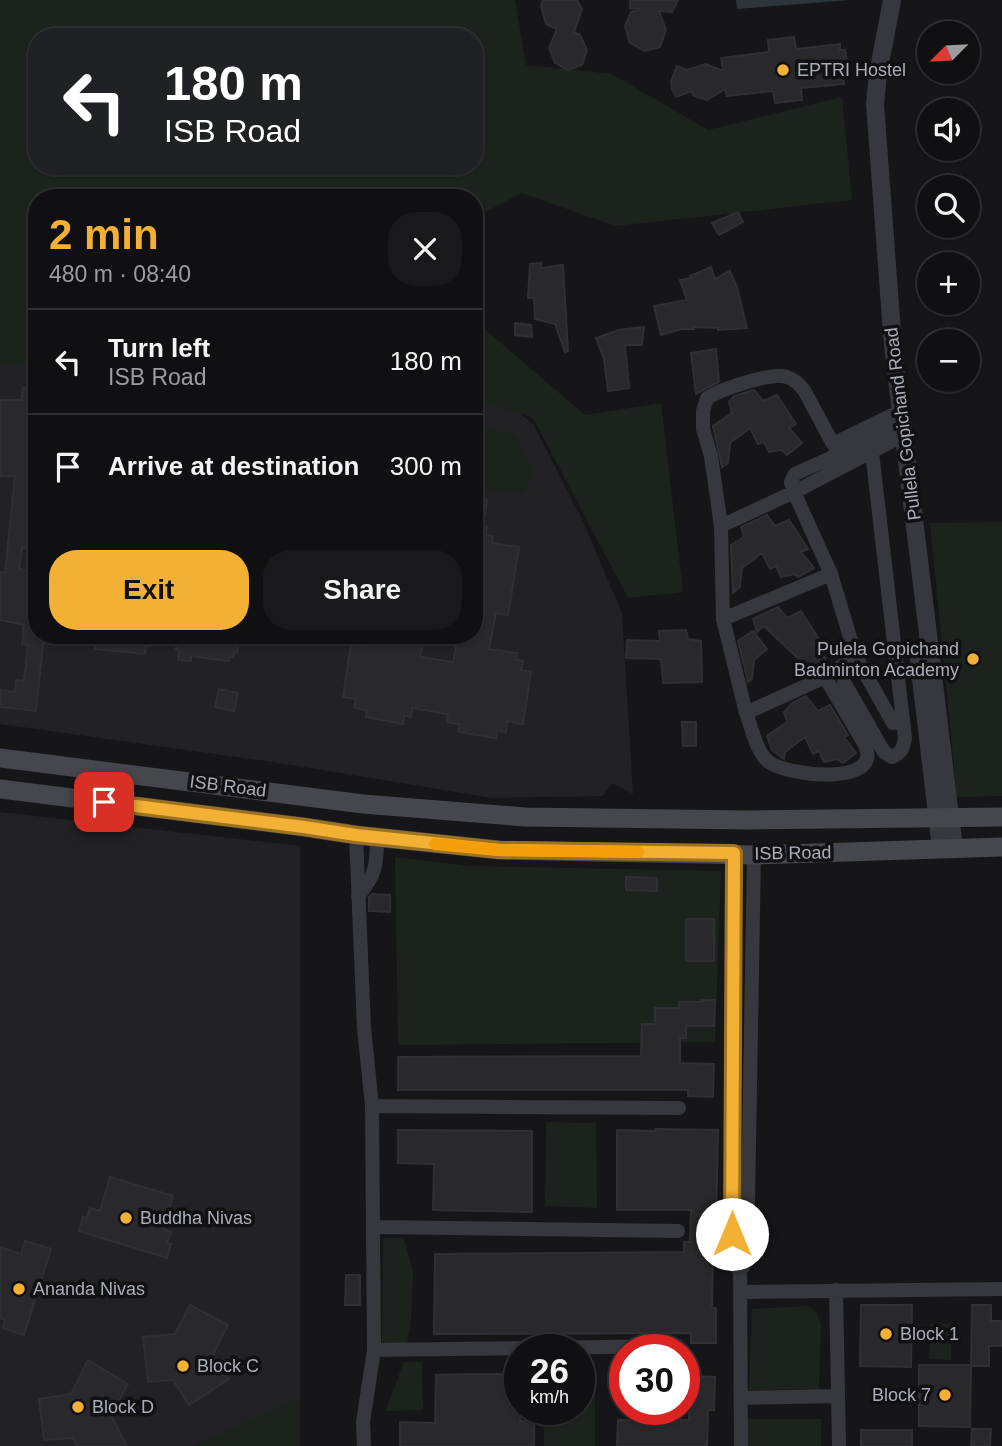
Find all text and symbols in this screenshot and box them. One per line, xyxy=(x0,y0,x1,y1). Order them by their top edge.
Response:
north arrow xyxy=(917,21,980,84)
map controls xyxy=(917,21,980,392)
icon: left xyxy=(49,56,140,147)
text: 180 m xyxy=(164,56,303,110)
place label: EPTRI Hostel xyxy=(797,60,906,80)
marker: EPTRI Hostel xyxy=(775,62,791,78)
button: sound xyxy=(917,98,980,161)
text: ISB Road xyxy=(164,113,301,149)
button: search xyxy=(917,175,980,238)
text: 2 min xyxy=(49,211,159,258)
button: close xyxy=(388,212,462,286)
button: + xyxy=(917,252,980,315)
text: 480 m · 08:40 xyxy=(49,261,191,287)
street label: Pullela Gopichand Road xyxy=(881,326,925,522)
button: − xyxy=(917,329,980,392)
text: Turn left xyxy=(108,333,210,363)
icon: left xyxy=(49,343,87,381)
text: 180 m xyxy=(390,346,462,376)
text: ISB Road xyxy=(108,364,206,390)
icon: arrive xyxy=(49,448,87,486)
text: Arrive at destination xyxy=(108,451,359,481)
text: 300 m xyxy=(390,451,462,481)
button: Exit xyxy=(49,550,249,630)
button: Share xyxy=(263,550,462,630)
place label: Pulela Gopichand Badminton Academy xyxy=(794,639,959,680)
marker: Pulela Gopichand Badminton Academy xyxy=(965,651,981,667)
street label: ISB Road xyxy=(189,771,267,801)
pin xyxy=(74,772,134,832)
icon: arrive xyxy=(85,783,123,821)
street label: ISB Road xyxy=(754,842,832,864)
position arrow xyxy=(695,1197,769,1271)
place label: Buddha Nivas xyxy=(140,1208,252,1228)
marker: Buddha Nivas xyxy=(118,1210,134,1226)
place label: Ananda Nivas xyxy=(33,1279,145,1299)
marker: Ananda Nivas xyxy=(11,1281,27,1297)
place label: Block 1 xyxy=(900,1324,959,1344)
marker: Block 1 xyxy=(878,1326,894,1342)
speed limit sign: 30 xyxy=(609,1334,700,1425)
text: 26 xyxy=(530,1351,569,1390)
place label: Block C xyxy=(197,1356,259,1376)
marker: Block C xyxy=(175,1358,191,1374)
place label: Block 7 xyxy=(872,1385,931,1405)
text: km/h xyxy=(530,1387,569,1407)
marker: Block 7 xyxy=(937,1387,953,1403)
place label: Block D xyxy=(92,1397,154,1417)
marker: Block D xyxy=(70,1399,86,1415)

